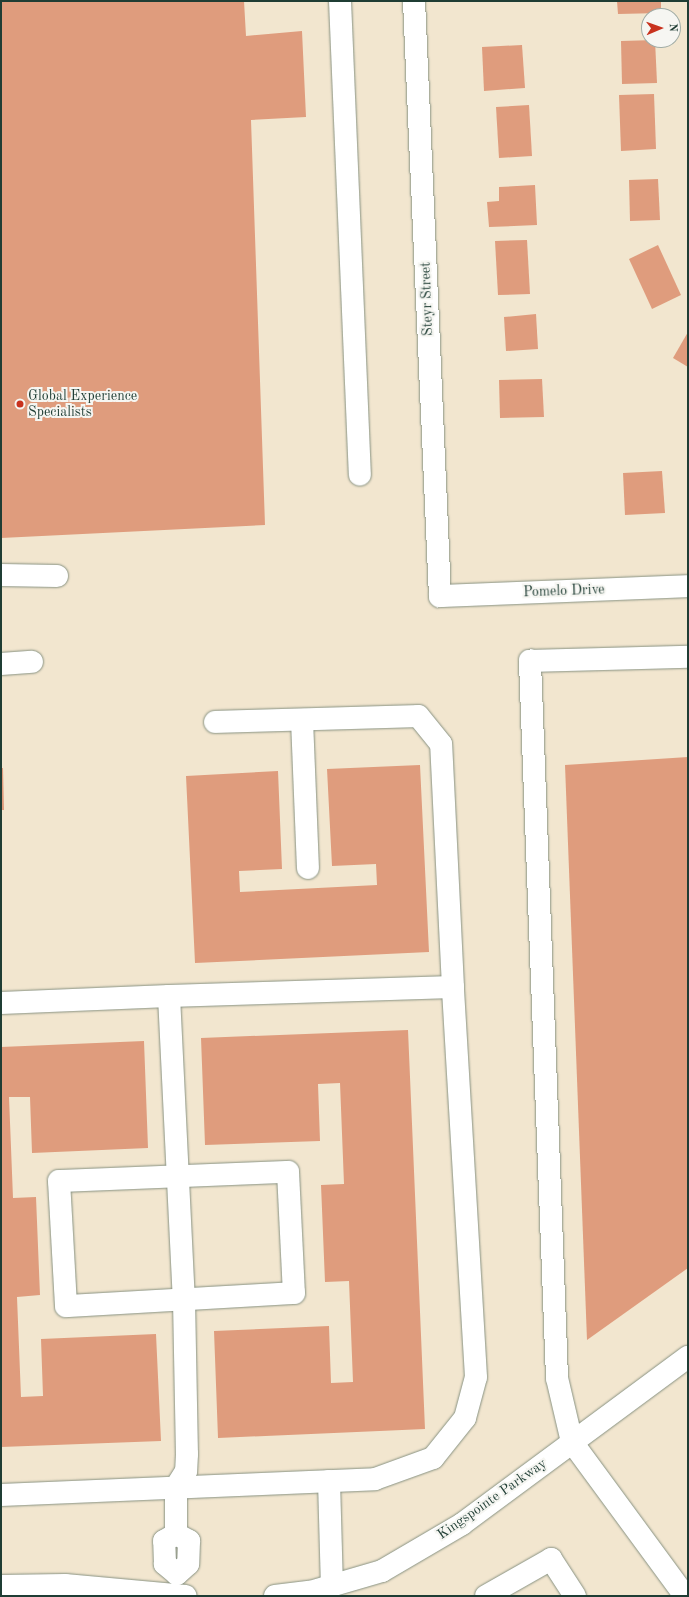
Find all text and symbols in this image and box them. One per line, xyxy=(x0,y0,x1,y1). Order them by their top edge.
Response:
north arrow xyxy=(641,8,681,48)
text: N xyxy=(667,23,678,32)
street label: Steyr Street xyxy=(417,262,437,336)
place label: Global Experience Specialists xyxy=(28,388,137,420)
marker: Global Experience Specialists xyxy=(15,399,25,409)
street label: Pomelo Drive xyxy=(523,581,605,601)
street label: Kingspointe Parkway xyxy=(434,1455,550,1543)

